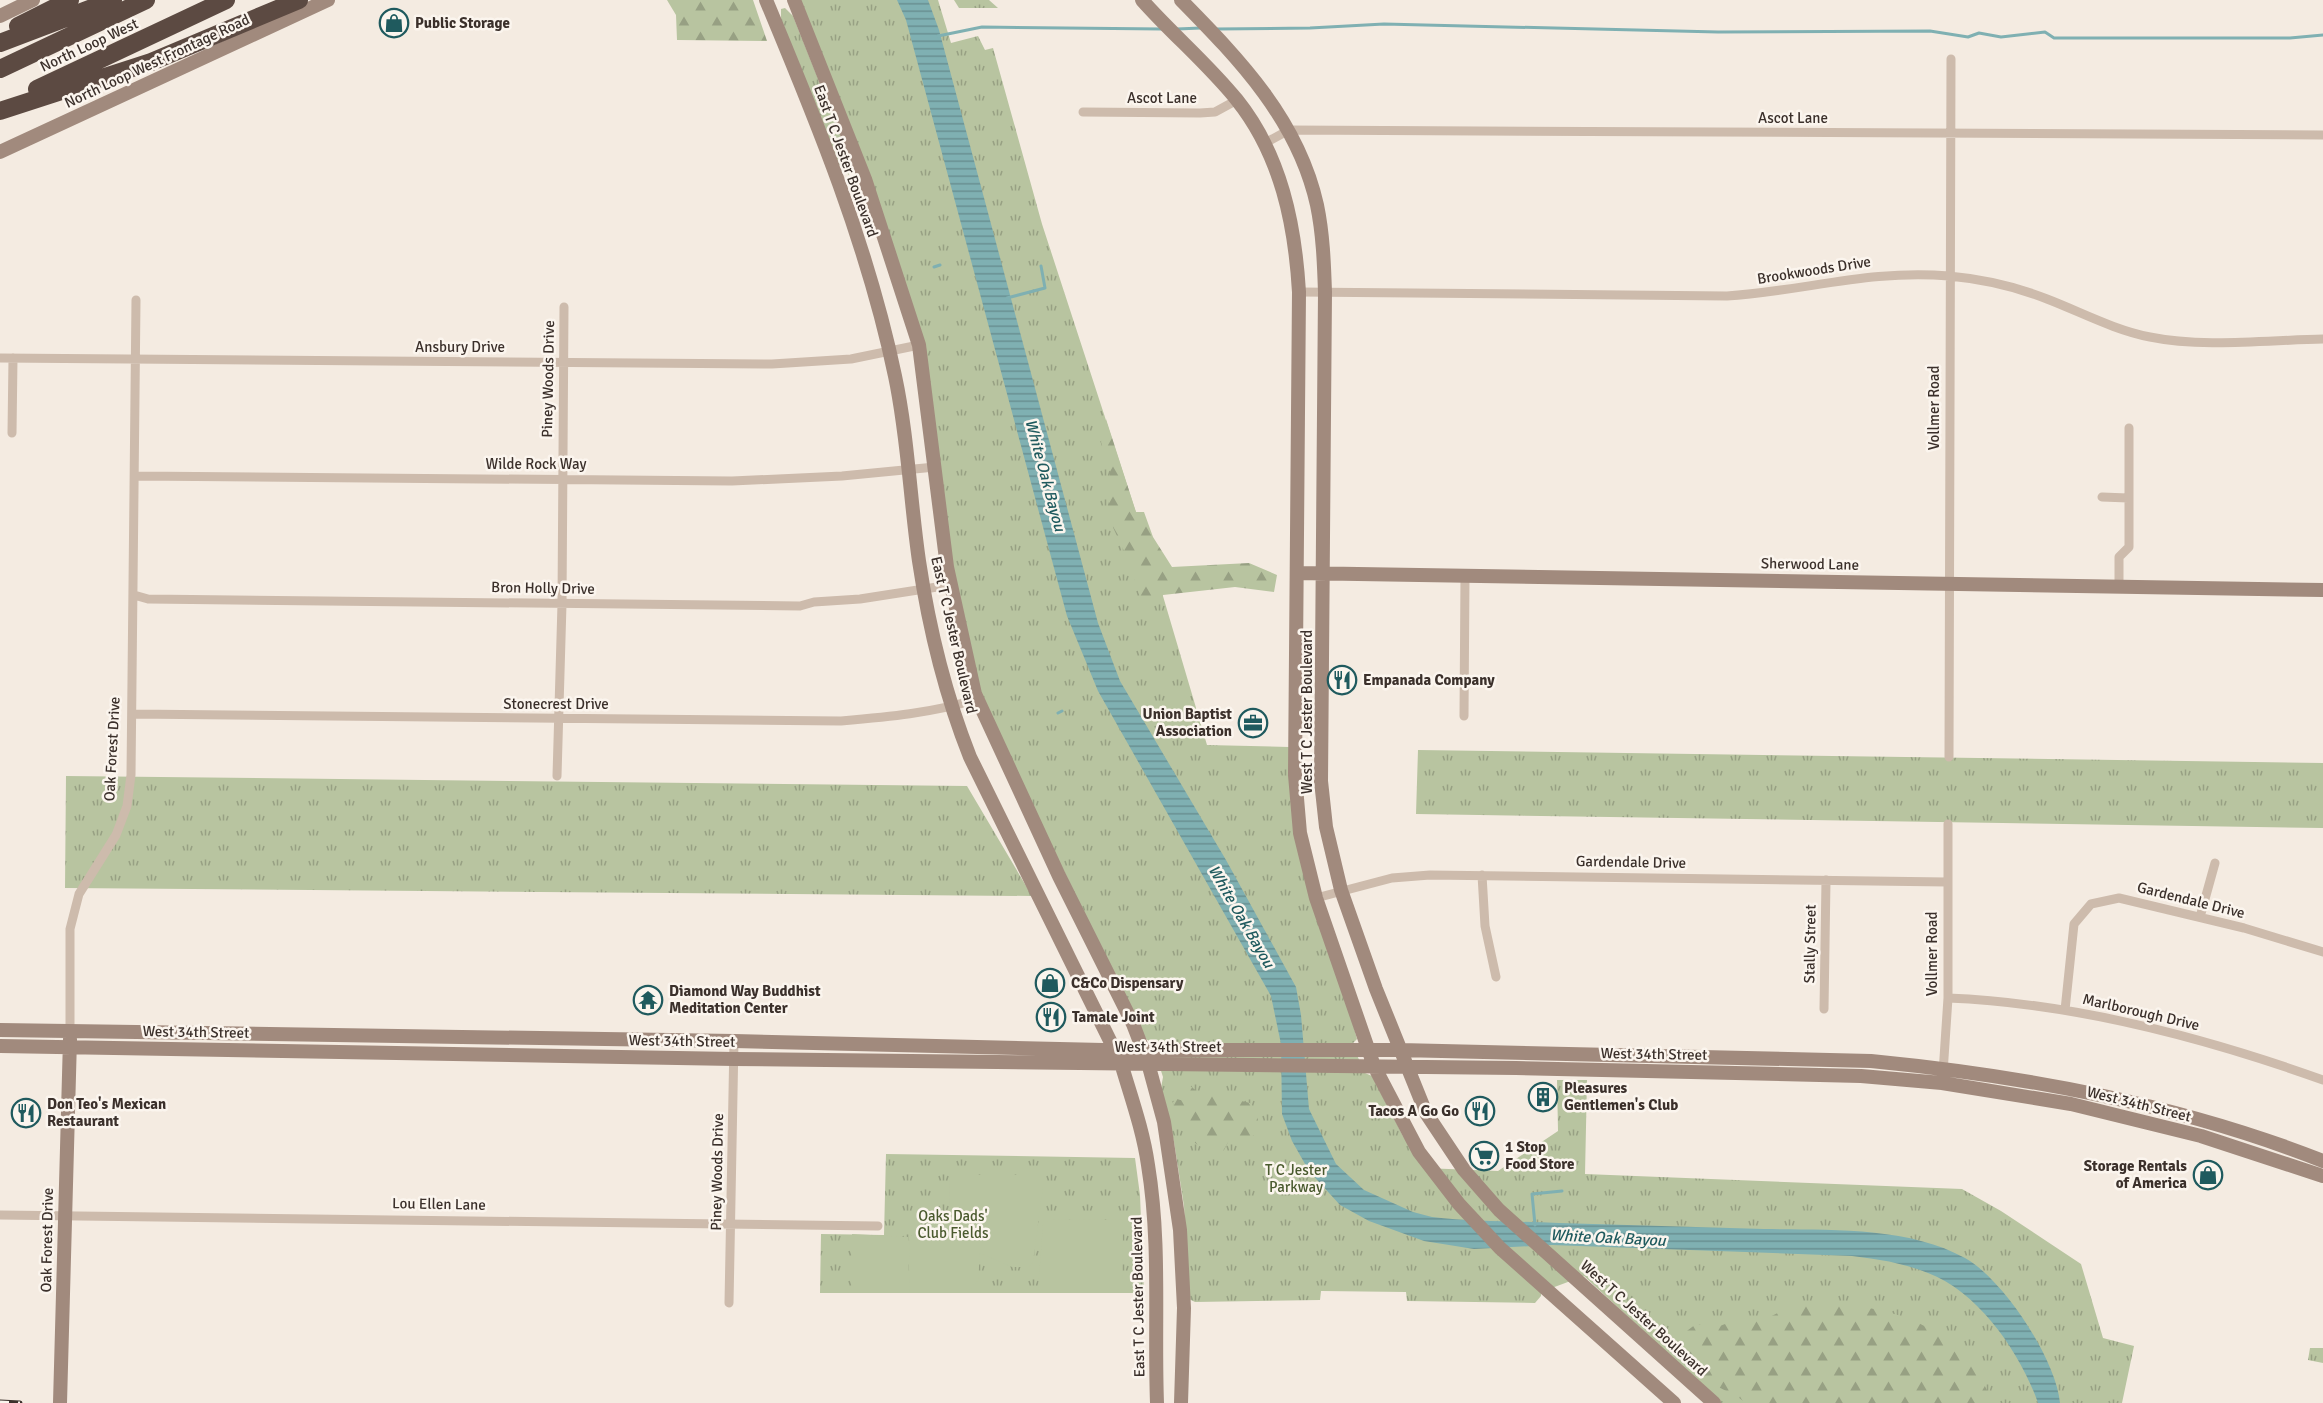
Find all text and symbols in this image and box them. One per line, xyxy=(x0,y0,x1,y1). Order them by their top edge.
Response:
shop icon: Public Storage xyxy=(378,7,410,39)
street label: North Loop West Frontage Road xyxy=(62,10,252,112)
street label: North Loop West xyxy=(37,14,141,76)
place label: Public Storage xyxy=(415,14,510,32)
street label: East T C Jester Boulevard xyxy=(810,82,882,240)
street label: Ascot Lane xyxy=(1127,89,1197,107)
street label: Ascot Lane xyxy=(1758,109,1828,127)
street label: Brookwoods Drive xyxy=(1756,252,1872,288)
street label: Piney Woods Drive xyxy=(538,320,558,438)
street label: Ansbury Drive xyxy=(415,338,505,356)
street label: Vollmer Road xyxy=(1925,366,1943,450)
water label: White Oak Bayou xyxy=(1020,417,1070,535)
street label: Wilde Rock Way xyxy=(485,455,587,473)
street label: Sherwood Lane xyxy=(1761,554,1859,574)
street label: East T C Jester Boulevard xyxy=(927,555,981,715)
street label: Bron Holly Drive xyxy=(491,578,595,598)
street label: West T C Jester Boulevard xyxy=(1298,630,1316,794)
restaurant icon: Empanada Company xyxy=(1326,664,1358,696)
place label: Empanada Company xyxy=(1363,671,1495,689)
street label: Stonecrest Drive xyxy=(503,695,609,713)
street label: Oak Forest Drive xyxy=(100,696,124,802)
place label: Union Baptist Association xyxy=(1143,705,1232,740)
office icon: Union Baptist Association xyxy=(1237,707,1269,739)
street label: Gardendale Drive xyxy=(1576,852,1686,872)
water label: White Oak Bayou xyxy=(1204,861,1279,973)
street label: Gardendale Drive xyxy=(2135,878,2247,922)
street label: Stally Street xyxy=(1800,904,1820,984)
street label: Vollmer Road xyxy=(1923,912,1941,996)
shop icon: C&Co Dispensary xyxy=(1034,967,1066,999)
place label: C&Co Dispensary xyxy=(1071,974,1184,992)
place label: Diamond Way Buddhist Meditation Center xyxy=(669,982,821,1017)
temple icon: Diamond Way Buddhist Meditation Center xyxy=(632,984,664,1016)
street label: Marlborough Drive xyxy=(2081,990,2201,1034)
restaurant icon: Tamale Joint xyxy=(1035,1001,1067,1033)
place label: Tamale Joint xyxy=(1072,1008,1155,1026)
street label: West 34th Street xyxy=(142,1022,250,1042)
street label: West 34th Street xyxy=(628,1031,736,1051)
street label: West 34th Street xyxy=(1115,1038,1221,1056)
street label: West 34th Street xyxy=(1600,1044,1708,1064)
place label: Pleasures Gentlemen's Club xyxy=(1564,1079,1678,1114)
building icon: Pleasures Gentlemen's Club xyxy=(1527,1081,1559,1113)
street label: West 34th Street xyxy=(2085,1082,2193,1126)
place label: Don Teo's Mexican Restaurant xyxy=(47,1095,166,1130)
restaurant icon: Tacos A Go Go xyxy=(1464,1095,1496,1127)
restaurant icon: Don Teo's Mexican Restaurant xyxy=(10,1097,42,1129)
place label: Tacos A Go Go xyxy=(1369,1102,1459,1120)
street label: Piney Woods Drive xyxy=(707,1113,727,1231)
place label: 1 Stop Food Store xyxy=(1505,1138,1574,1173)
supermarket icon: 1 Stop Food Store xyxy=(1468,1140,1500,1172)
place label: Storage Rentals of America xyxy=(2084,1157,2187,1192)
shop icon: Storage Rentals of America xyxy=(2192,1159,2224,1191)
park label: T C Jester Parkway xyxy=(1265,1161,1327,1196)
street label: Oak Forest Drive xyxy=(37,1187,57,1293)
street label: Lou Ellen Lane xyxy=(392,1194,486,1214)
park label: Oaks Dads' Club Fields xyxy=(918,1207,989,1242)
street label: East T C Jester Boulevard xyxy=(1128,1216,1148,1378)
water label: White Oak Bayou xyxy=(1550,1225,1667,1251)
street label: West T C Jester Boulevard xyxy=(1577,1256,1711,1380)

